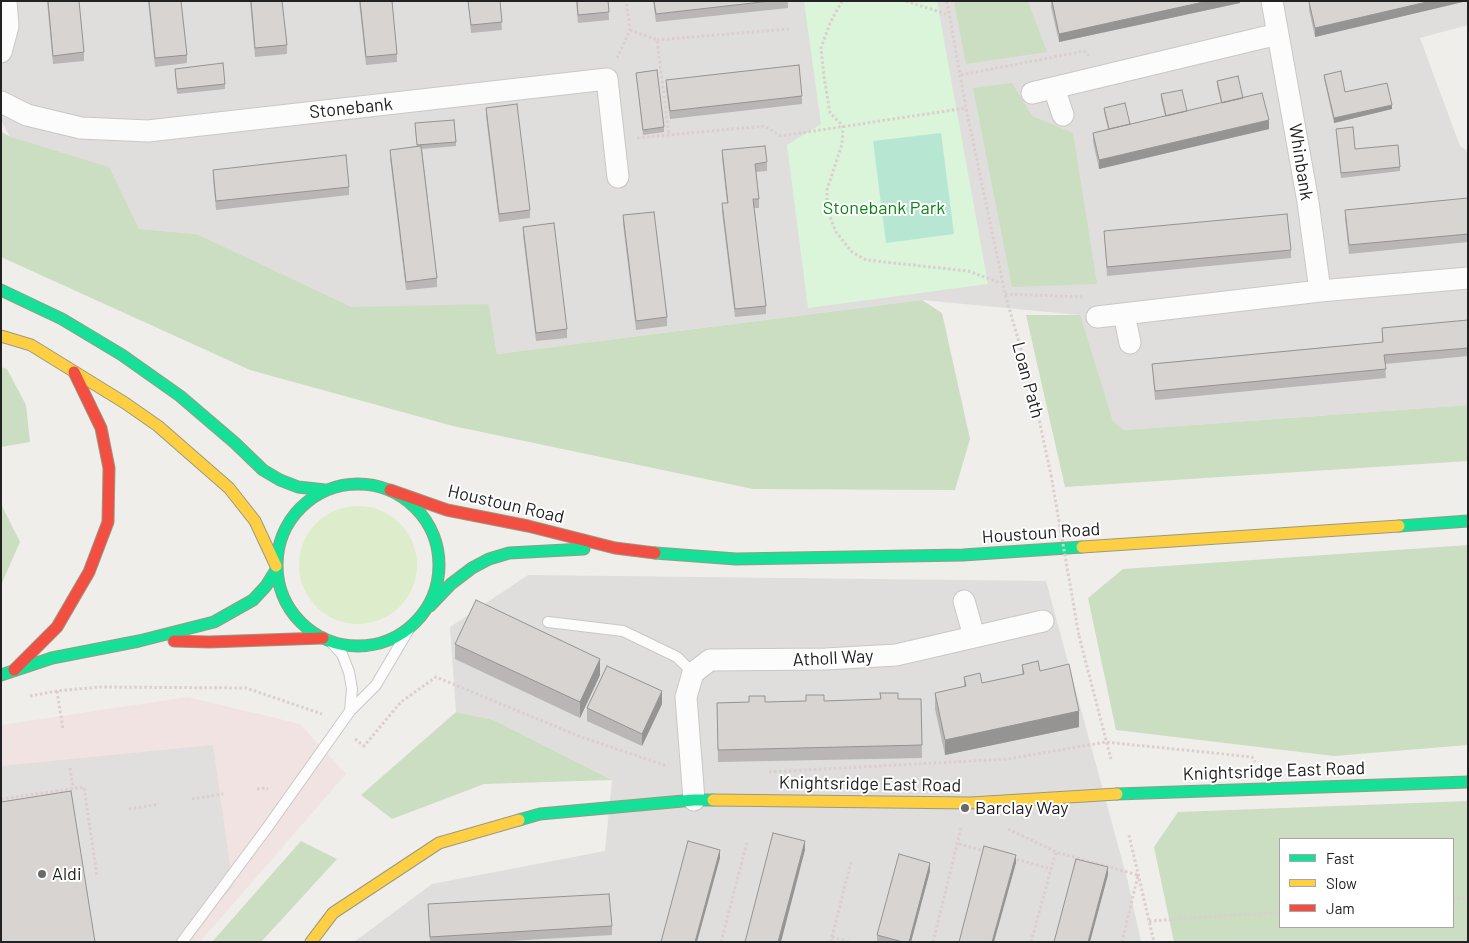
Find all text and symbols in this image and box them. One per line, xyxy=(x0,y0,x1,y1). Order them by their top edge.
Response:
street label: Stonebank xyxy=(308,93,394,123)
street label: Whinbank xyxy=(1284,122,1318,202)
park label: Stonebank Park xyxy=(823,197,945,219)
street label: Loan Path xyxy=(1007,339,1049,421)
street label: Houstoun Road xyxy=(446,480,566,528)
street label: Houstoun Road xyxy=(981,518,1101,548)
street label: Atholl Way xyxy=(792,645,874,671)
street label: Knightsridge East Road xyxy=(1183,757,1365,785)
street label: Knightsridge East Road xyxy=(779,772,961,796)
place label: Barclay Way xyxy=(975,797,1069,819)
marker: Barclay Way xyxy=(959,802,971,814)
legend xyxy=(1279,838,1454,928)
text: Fast xyxy=(1326,849,1354,867)
place label: Aldi xyxy=(52,863,81,885)
marker: Aldi xyxy=(36,868,48,880)
text: Slow xyxy=(1326,874,1357,892)
text: Jam xyxy=(1326,899,1355,917)

